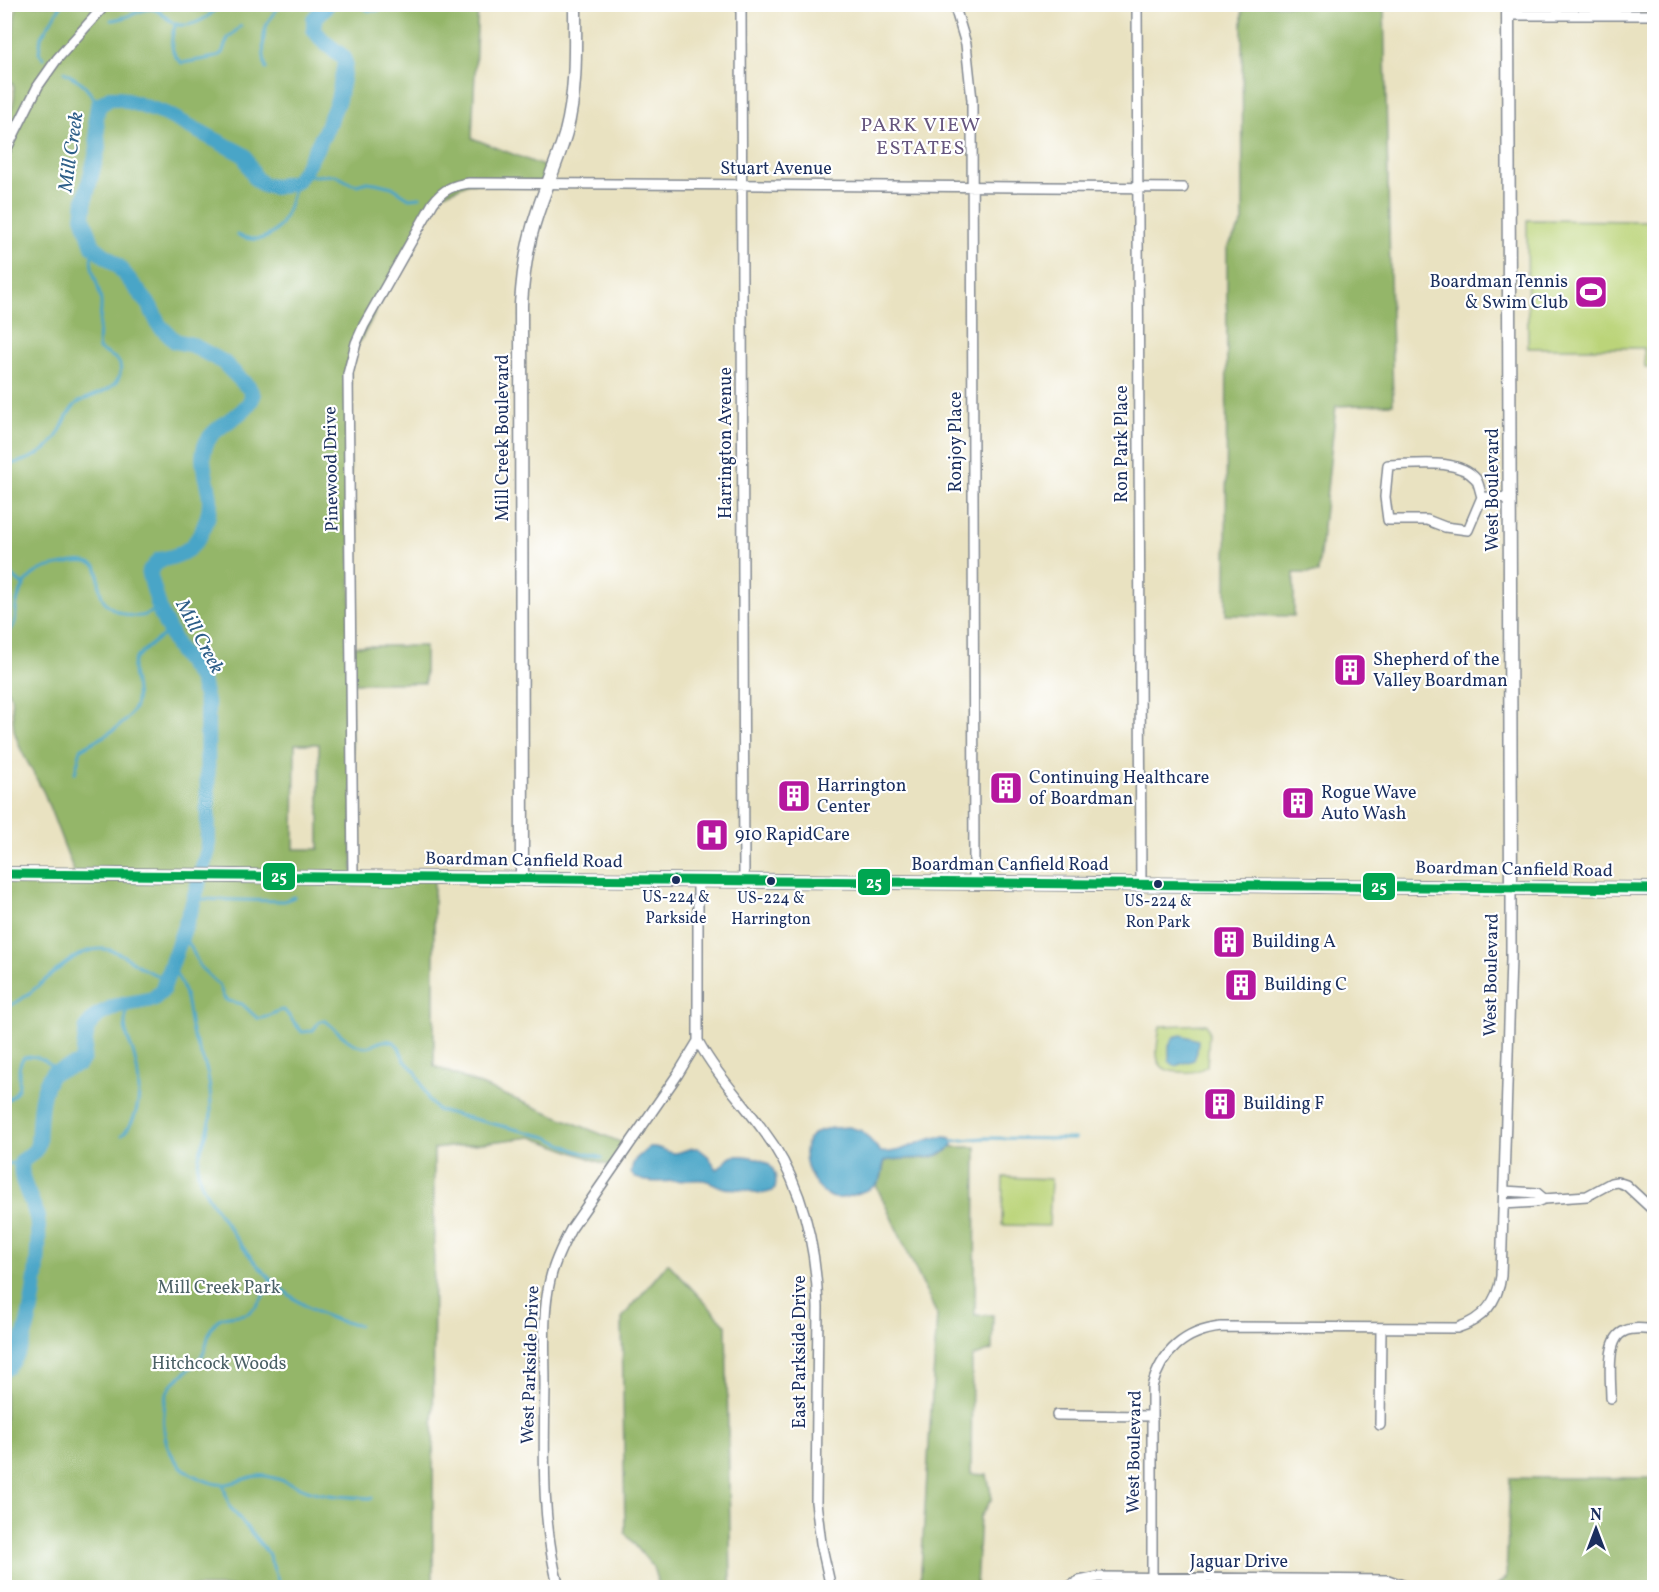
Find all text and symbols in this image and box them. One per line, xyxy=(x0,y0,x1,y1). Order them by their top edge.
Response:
water label: Mill Creek xyxy=(52,110,91,195)
district label: PARK VIEW ESTATES xyxy=(860,112,982,163)
street label: Stuart Avenue xyxy=(720,157,832,182)
place label: Boardman Tennis & Swim Club xyxy=(1429,270,1568,316)
sports icon: Boardman Tennis & Swim Club xyxy=(1573,274,1609,310)
street label: Mill Creek Boulevard xyxy=(491,354,516,522)
street label: Harrington Avenue xyxy=(714,367,739,519)
street label: Ron Park Place xyxy=(1110,385,1135,503)
street label: Ronjoy Place xyxy=(944,392,969,492)
street label: Pinewood Drive xyxy=(318,406,346,532)
street label: West Boulevard xyxy=(1481,428,1506,552)
water label: Mill Creek xyxy=(167,594,230,679)
place label: Shepherd of the Valley Boardman xyxy=(1373,648,1508,694)
building icon: Shepherd of the Valley Boardman xyxy=(1332,652,1368,688)
place label: Continuing Healthcare of Boardman xyxy=(1029,766,1209,812)
building icon: Continuing Healthcare of Boardman xyxy=(988,770,1024,806)
place label: Harrington Center xyxy=(817,774,907,820)
building icon: Harrington Center xyxy=(776,778,812,814)
place label: Rogue Wave Auto Wash xyxy=(1321,781,1417,827)
building icon: Rogue Wave Auto Wash xyxy=(1280,785,1316,821)
hospital icon: 910 RapidCare xyxy=(694,817,730,853)
place label: 910 RapidCare xyxy=(735,823,850,848)
street label: Boardman Canfield Road xyxy=(425,847,623,875)
street label: Boardman Canfield Road xyxy=(911,853,1109,878)
street label: Boardman Canfield Road xyxy=(1415,856,1613,884)
line badge: 25 xyxy=(262,862,296,891)
text: 25 xyxy=(271,867,287,889)
line badge: 25 xyxy=(857,868,891,896)
line badge: 25 xyxy=(1362,872,1396,901)
text: 25 xyxy=(866,873,882,895)
marker: US-224 & Parkside xyxy=(670,874,682,886)
marker: US-224 & Harrington xyxy=(765,875,777,887)
text: 25 xyxy=(1371,877,1387,899)
marker: US-224 & Ron Park xyxy=(1152,878,1164,890)
place label: US-224 & Parkside xyxy=(642,887,710,930)
place label: US-224 & Harrington xyxy=(731,888,811,931)
place label: US-224 & Ron Park xyxy=(1124,891,1192,934)
street label: West Boulevard xyxy=(1478,913,1506,1037)
building icon: Building A xyxy=(1211,924,1247,960)
place label: Building A xyxy=(1252,930,1336,955)
building icon: Building C xyxy=(1223,967,1259,1003)
place label: Building C xyxy=(1264,973,1347,998)
building icon: Building F xyxy=(1202,1086,1238,1122)
place label: Building F xyxy=(1243,1092,1324,1117)
street label: East Parkside Drive xyxy=(788,1275,813,1429)
park label: Mill Creek Park xyxy=(157,1276,281,1301)
street label: West Parkside Drive xyxy=(516,1285,546,1445)
park label: Hitchcock Woods xyxy=(151,1352,287,1377)
street label: West Boulevard xyxy=(1121,1390,1149,1514)
north arrow xyxy=(1566,1499,1626,1559)
text: N xyxy=(1590,1505,1602,1527)
street label: Jaguar Drive xyxy=(1190,1550,1288,1575)

